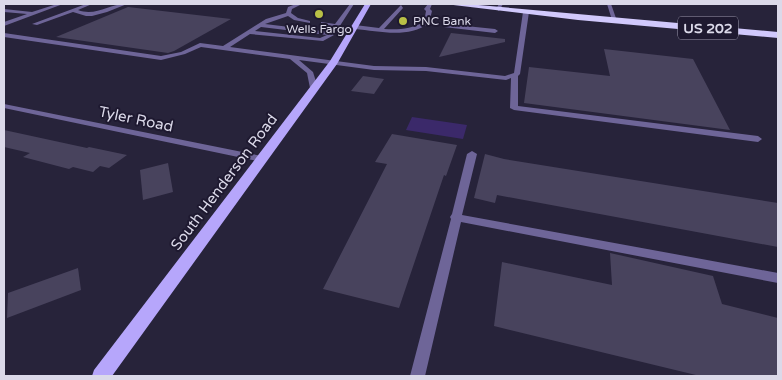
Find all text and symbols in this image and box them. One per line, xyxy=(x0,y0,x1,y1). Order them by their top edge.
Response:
marker: Wells Fargo xyxy=(313,8,325,20)
place label: PNC Bank xyxy=(413,14,472,28)
marker: PNC Bank xyxy=(397,15,409,27)
road number: US 202 xyxy=(678,16,738,40)
place label: Wells Fargo xyxy=(286,22,352,36)
street label: Tyler Road xyxy=(97,102,175,136)
street label: South Henderson Road xyxy=(167,110,281,254)

